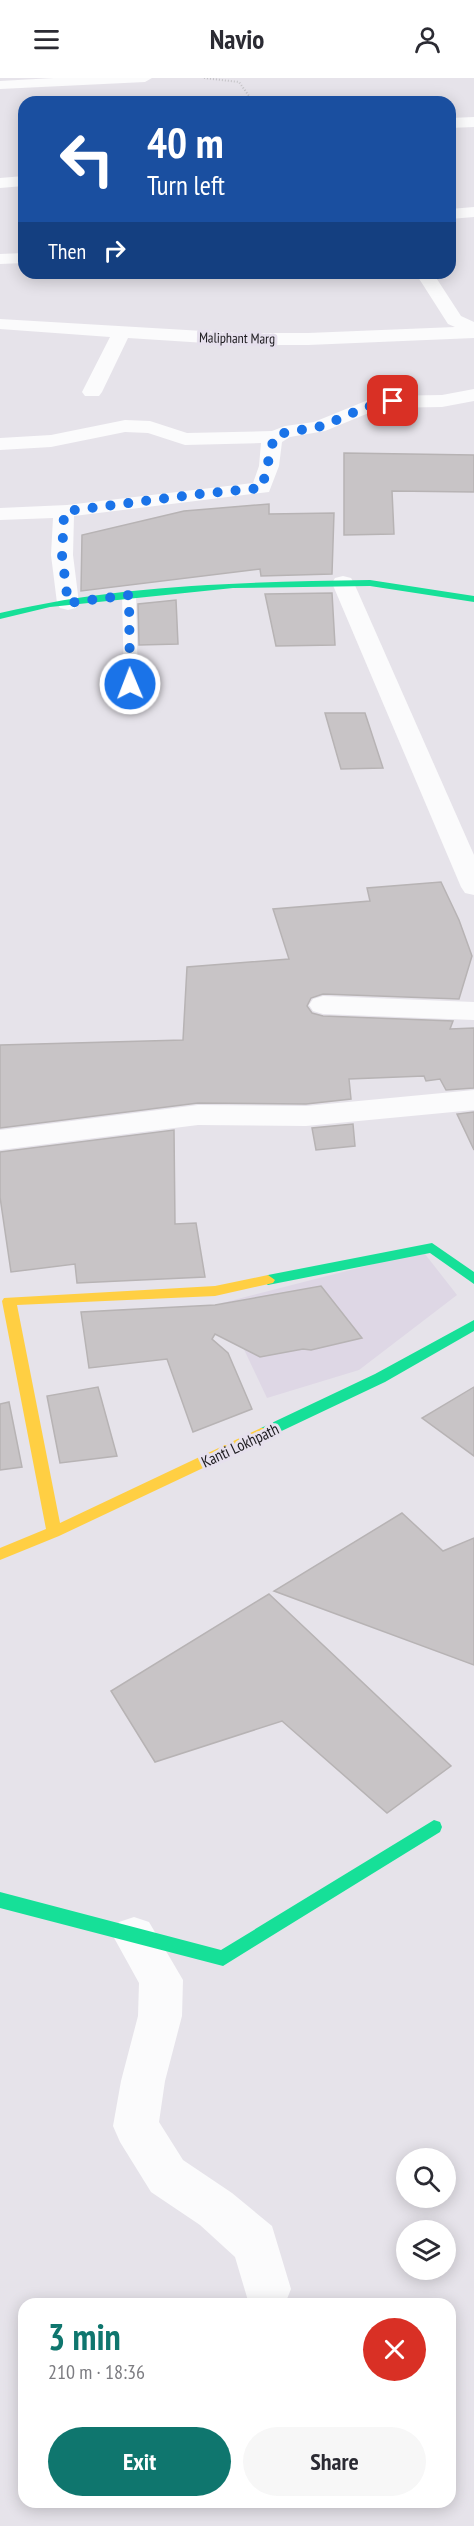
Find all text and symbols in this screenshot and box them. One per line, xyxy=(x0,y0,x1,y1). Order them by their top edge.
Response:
text: Navio xyxy=(210,22,264,56)
icon: menu xyxy=(30,23,63,56)
icon: person xyxy=(411,23,444,56)
text: 40 m xyxy=(147,115,224,170)
icon: left xyxy=(48,120,126,198)
text: Turn left xyxy=(147,168,225,202)
icon: right xyxy=(98,234,131,267)
text: Then xyxy=(48,237,86,265)
street label: Maliphant Marg xyxy=(199,328,275,348)
pin xyxy=(367,375,418,426)
icon: arrive xyxy=(376,384,409,417)
position arrow xyxy=(98,652,162,716)
street label: Kanti Lokhpath xyxy=(198,1418,282,1472)
map controls xyxy=(396,2148,456,2280)
button: search xyxy=(396,2148,456,2208)
button: layers xyxy=(396,2220,456,2280)
text: 3 min xyxy=(48,2313,121,2360)
button: close xyxy=(363,2318,426,2381)
text: 210 m · 18:36 xyxy=(48,2359,145,2385)
button: Exit xyxy=(48,2427,231,2496)
button: Share xyxy=(243,2427,426,2496)

